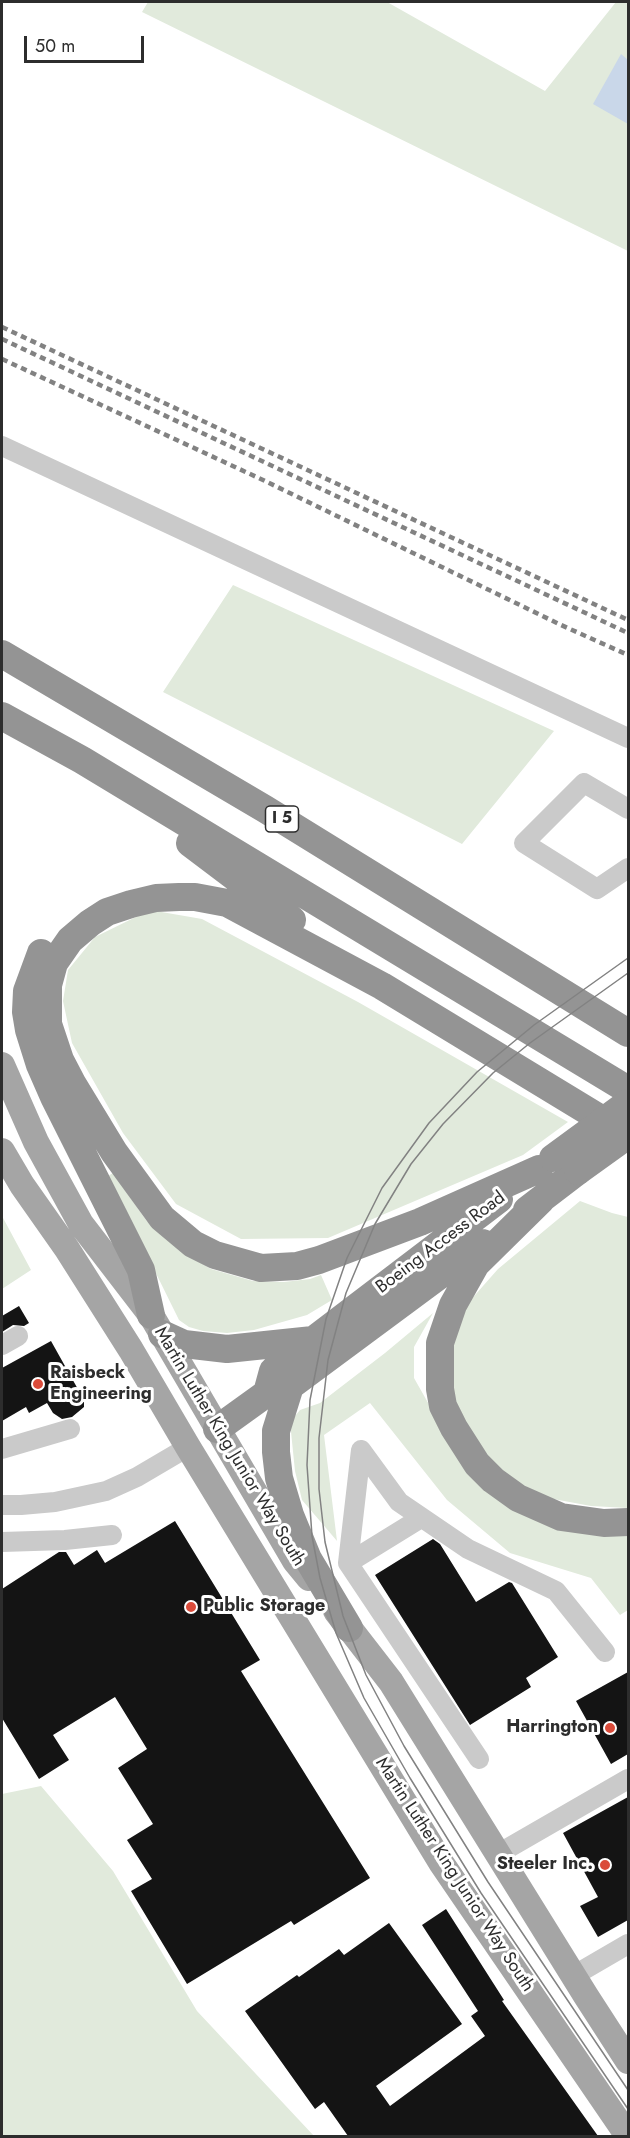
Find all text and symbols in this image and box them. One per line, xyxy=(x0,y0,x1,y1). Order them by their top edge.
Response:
scale bar xyxy=(27,24,147,62)
text: 50 m xyxy=(35,33,75,59)
road number: I 5 xyxy=(266,806,298,832)
street label: Boeing Access Road xyxy=(372,1187,510,1299)
street label: Martin Luther King Junior Way South xyxy=(149,1324,309,1570)
place label: Raisbeck Engineering xyxy=(50,1363,152,1406)
marker: Raisbeck Engineering xyxy=(31,1377,45,1391)
place label: Public Storage xyxy=(203,1596,325,1618)
marker: Public Storage xyxy=(184,1600,198,1614)
place label: Harrington xyxy=(506,1717,598,1739)
marker: Harrington xyxy=(603,1721,617,1735)
street label: Martin Luther King Junior Way South xyxy=(370,1754,538,1996)
place label: Steeler Inc. xyxy=(497,1854,593,1876)
marker: Steeler Inc. xyxy=(598,1858,612,1872)

